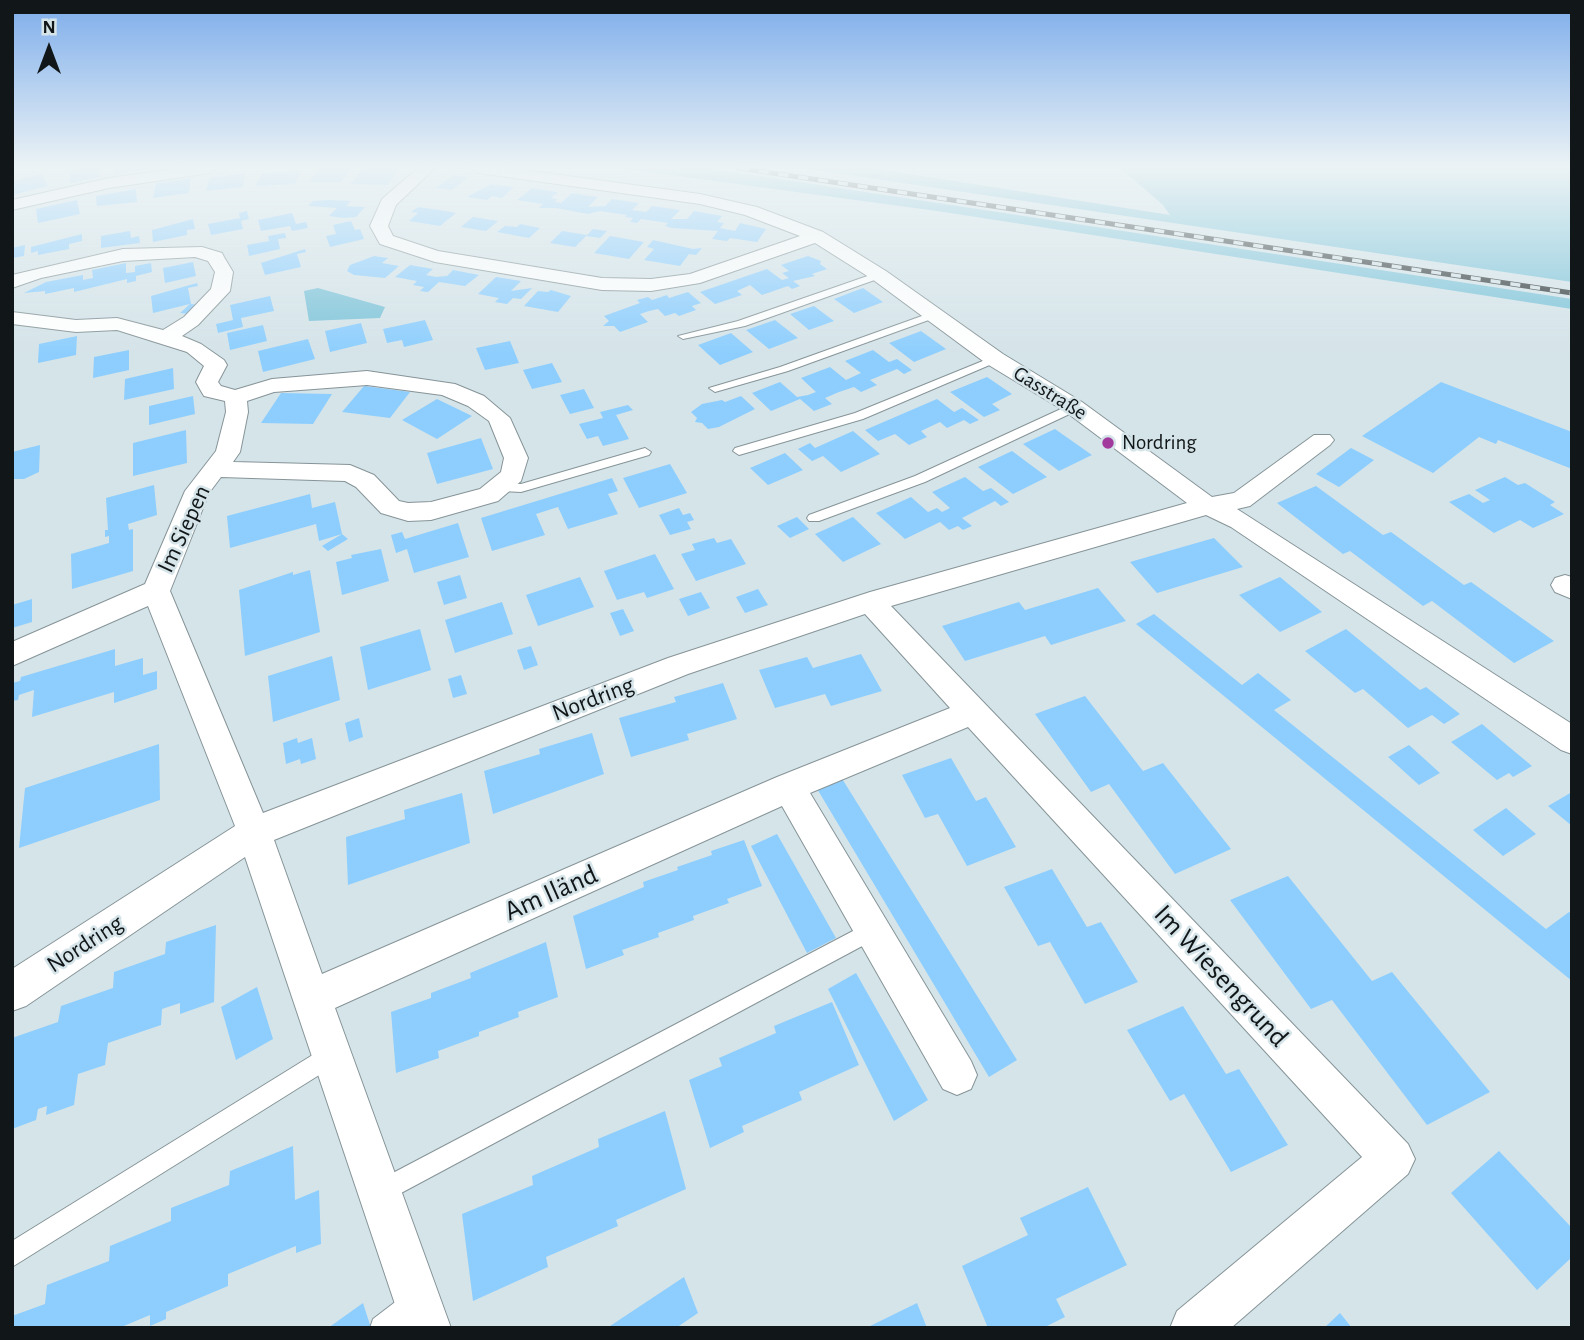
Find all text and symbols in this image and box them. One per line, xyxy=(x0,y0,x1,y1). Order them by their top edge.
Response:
north arrow xyxy=(14,14,84,84)
text: N xyxy=(42,18,56,37)
street label: Gasstraße xyxy=(1009,361,1091,425)
place label: Nordring xyxy=(1122,430,1197,456)
marker: Nordring xyxy=(1100,435,1116,451)
street label: Im Siepen xyxy=(151,481,217,577)
street label: Nordring xyxy=(548,670,638,728)
street label: Am Iländ xyxy=(499,858,603,928)
street label: Im Wiesengrund xyxy=(1147,898,1295,1054)
street label: Nordring xyxy=(41,909,129,979)

